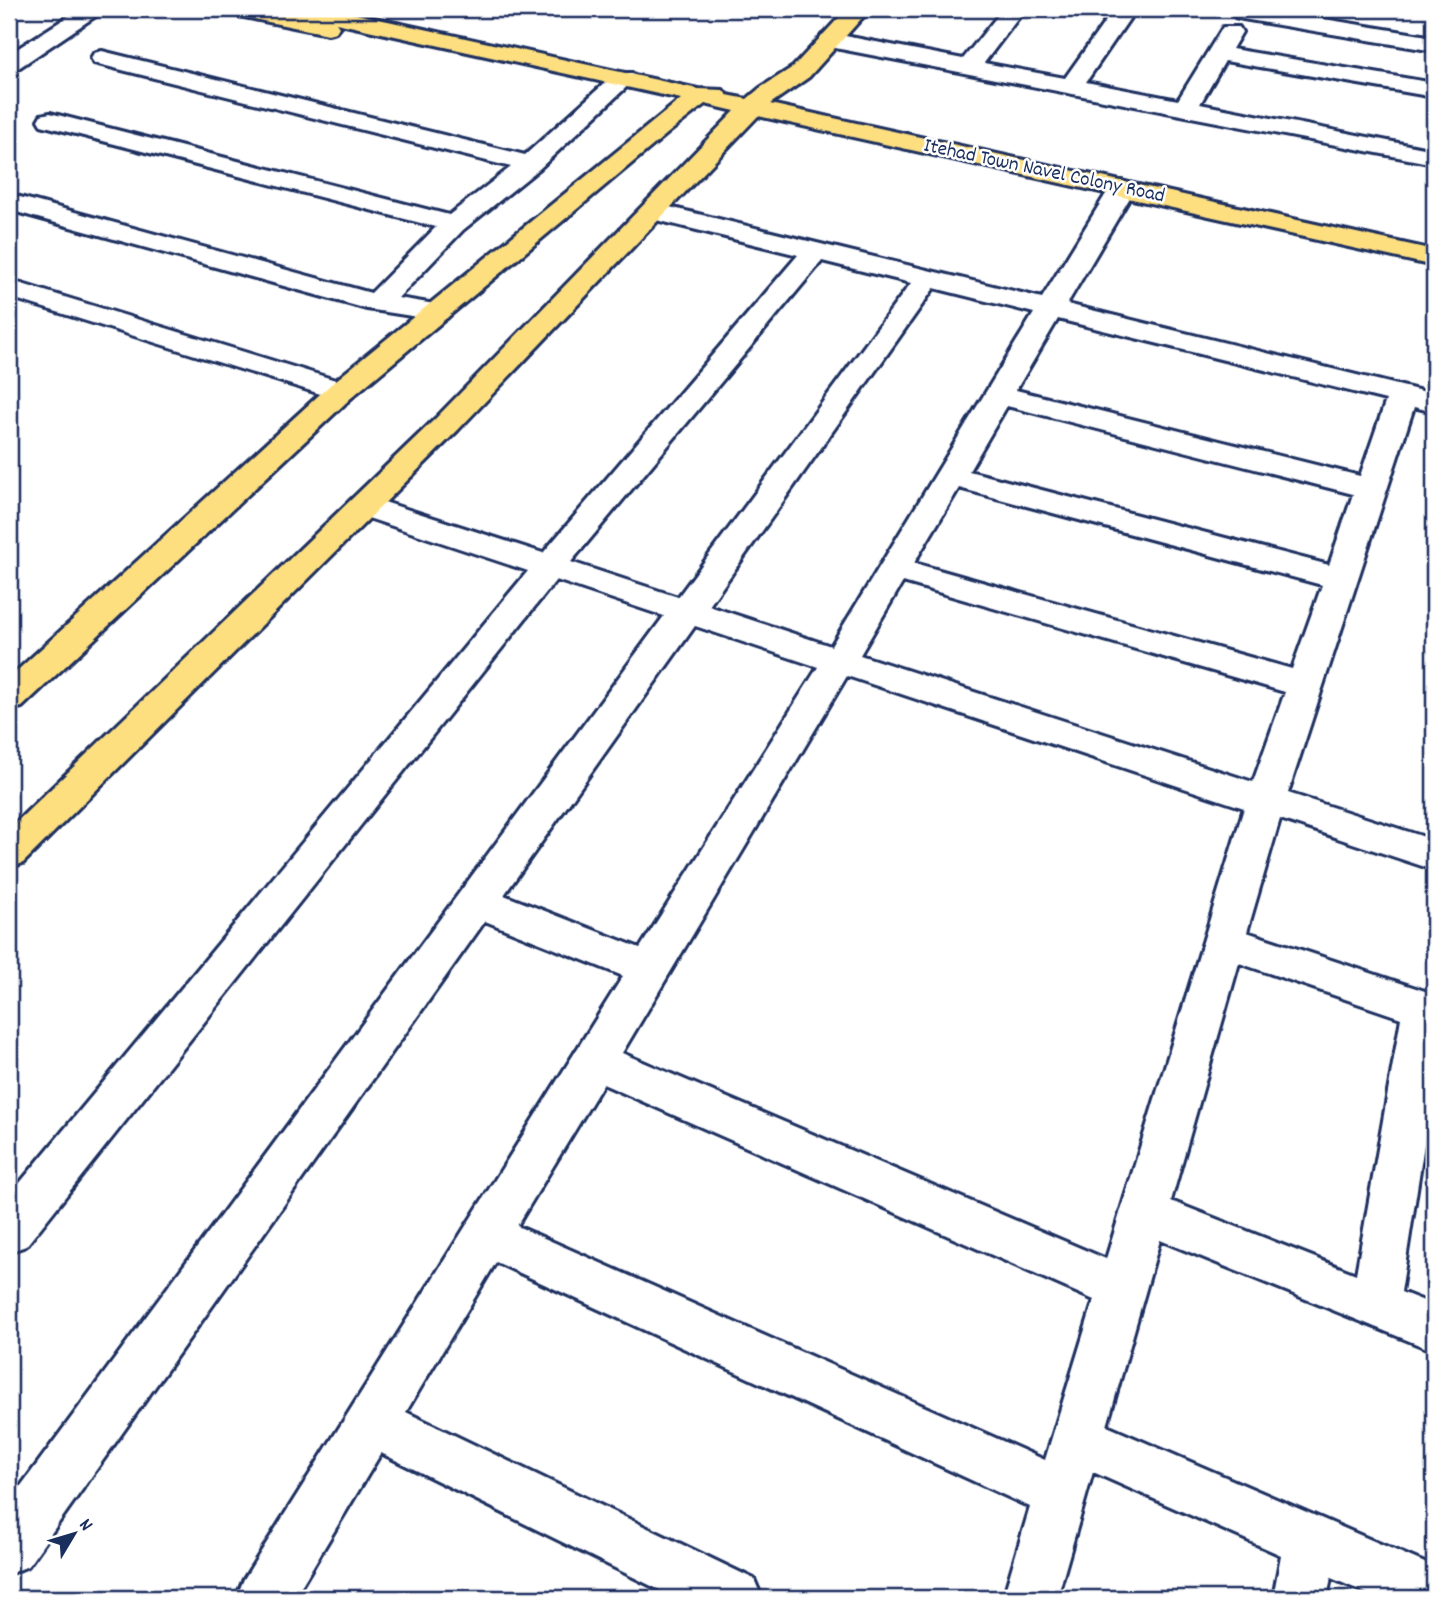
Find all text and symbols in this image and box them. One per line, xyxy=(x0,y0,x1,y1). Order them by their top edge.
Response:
street label: Itehad Town Navel Colony Road xyxy=(921,132,1167,212)
north arrow xyxy=(38,1498,108,1568)
text: N xyxy=(71,1514,98,1538)

